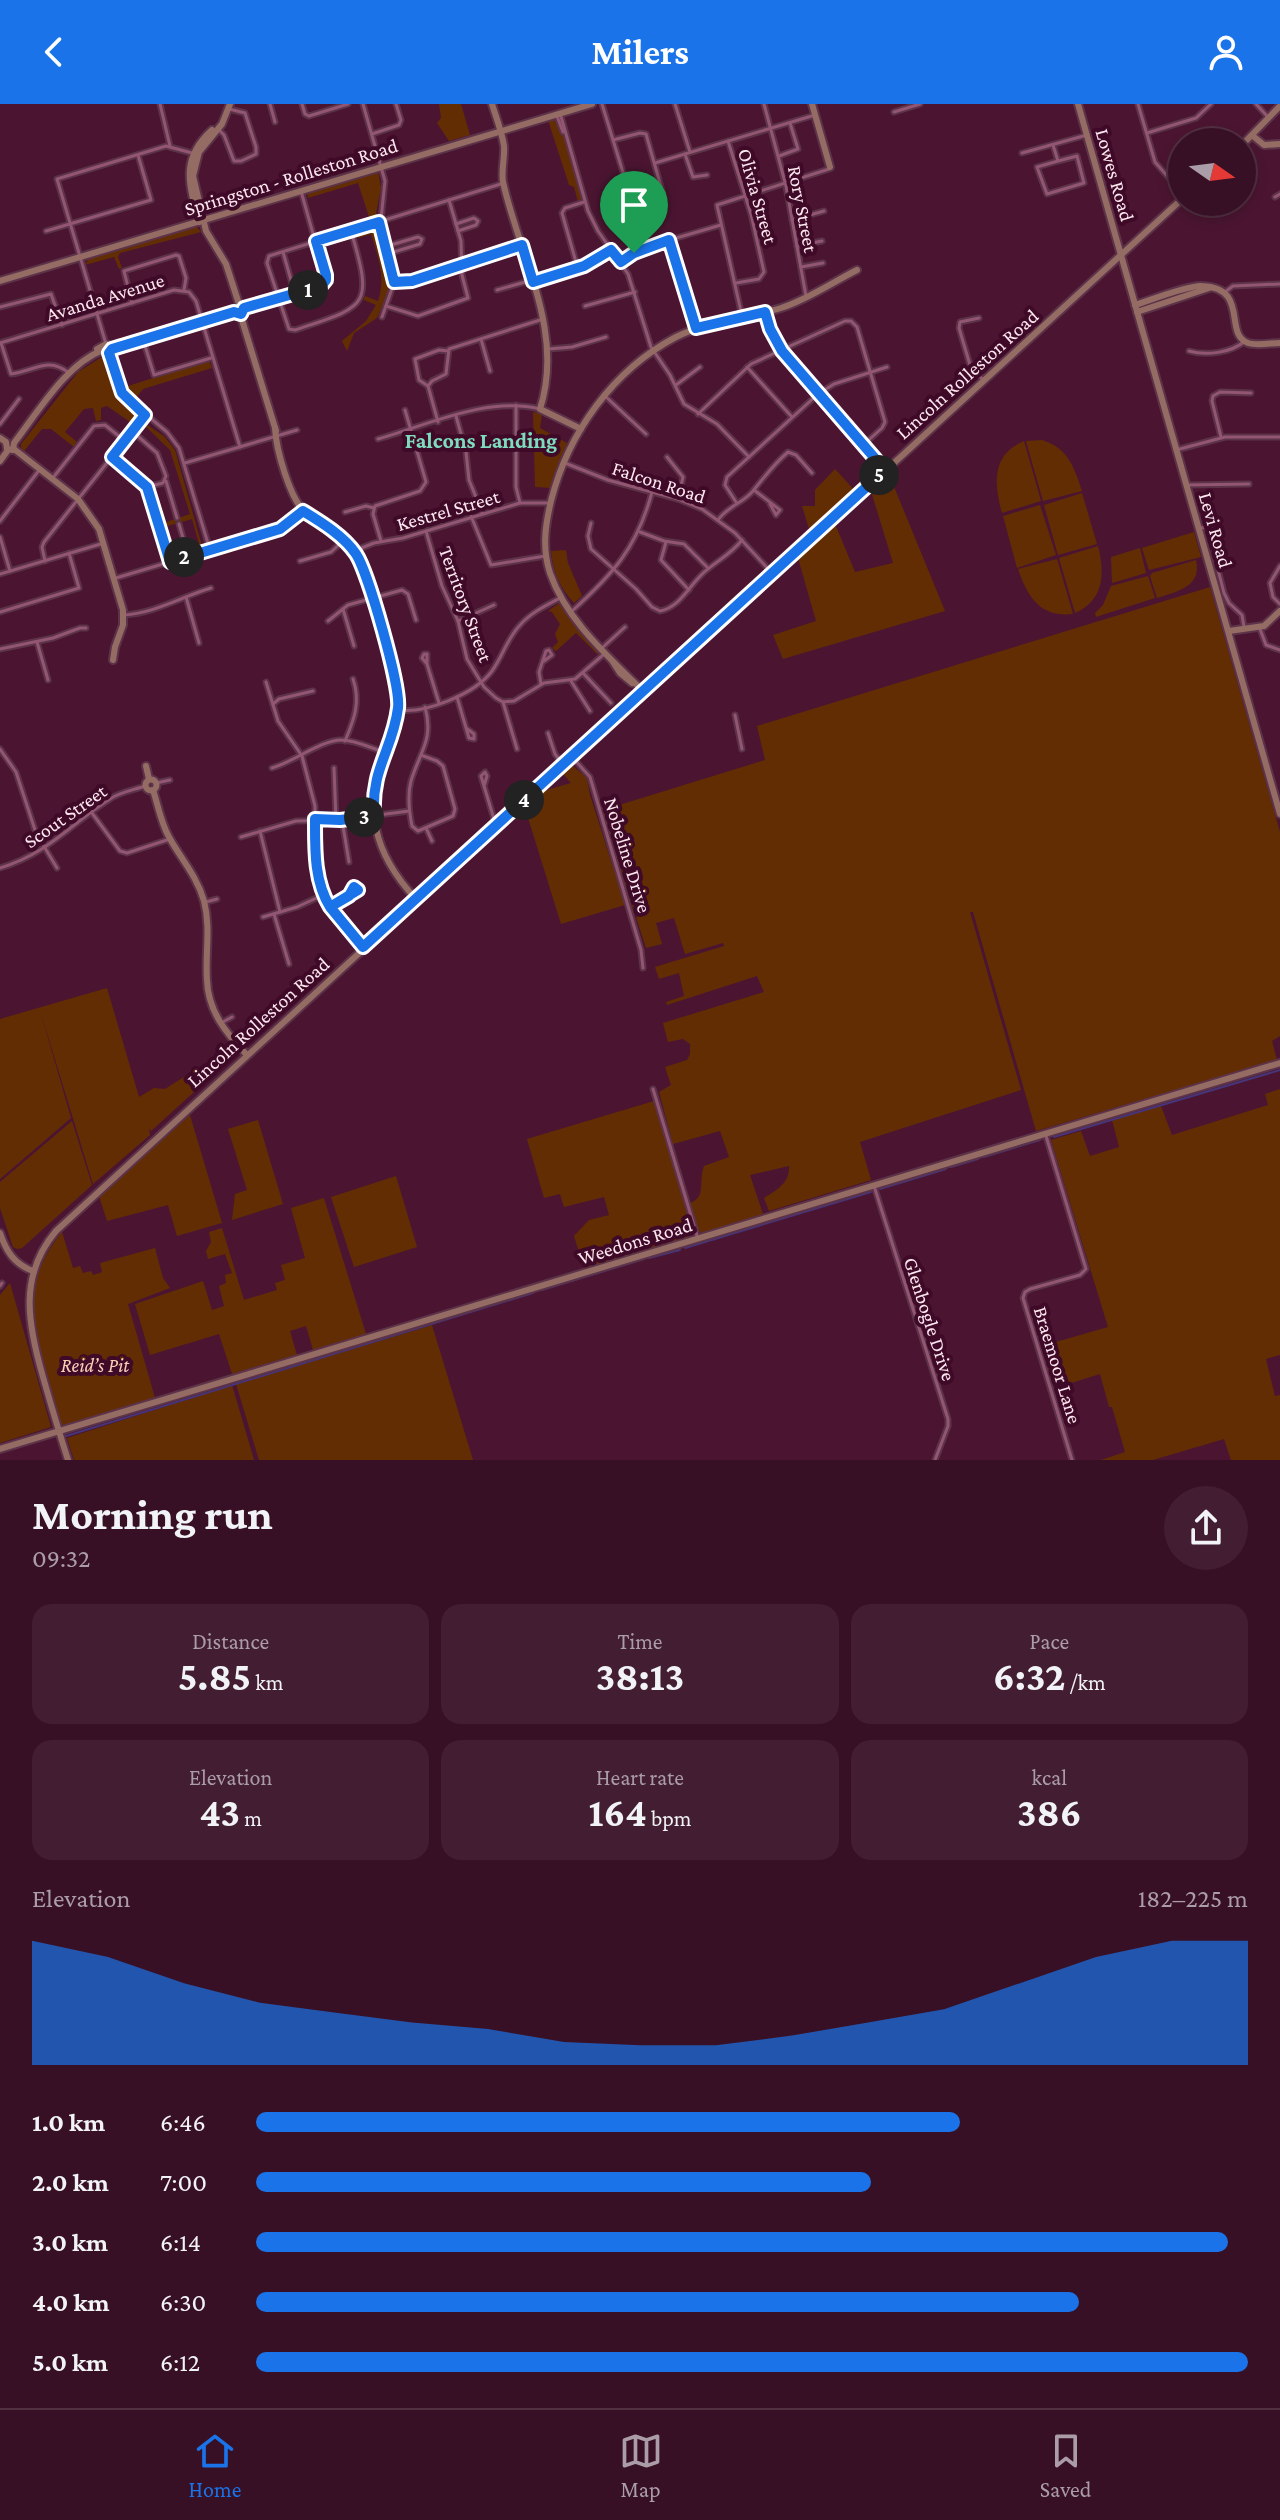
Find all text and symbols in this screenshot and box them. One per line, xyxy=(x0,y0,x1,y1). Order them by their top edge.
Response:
icon: back xyxy=(32,30,76,74)
icon: person xyxy=(1204,30,1248,74)
text: Milers xyxy=(591,32,689,72)
street label: Lowes Road xyxy=(1091,126,1139,224)
north arrow xyxy=(1168,128,1256,216)
map controls xyxy=(1168,128,1256,216)
street label: Springston - Rolleston Road xyxy=(182,134,401,221)
street label: Olivia Street xyxy=(734,146,782,247)
street label: Rory Street xyxy=(783,164,822,255)
pin xyxy=(600,171,668,253)
icon: arrive xyxy=(612,183,656,227)
street label: Avanda Avenue xyxy=(43,269,167,325)
pin: 1 xyxy=(288,270,328,310)
text: 1 xyxy=(304,277,312,302)
street label: Lincoln Rolleston Road xyxy=(892,304,1043,443)
district label: Falcons Landing xyxy=(405,428,557,453)
pin: 5 xyxy=(859,455,899,495)
street label: Falcon Road xyxy=(609,457,709,508)
text: 5 xyxy=(874,462,884,487)
street label: Kestrel Street xyxy=(394,485,502,535)
street label: Levi Road xyxy=(1195,490,1237,571)
pin: 2 xyxy=(164,537,204,577)
street label: Territory Street xyxy=(434,543,497,666)
text: 2 xyxy=(178,544,190,569)
street label: Scout Street xyxy=(20,779,111,852)
pin: 4 xyxy=(504,780,544,820)
text: 4 xyxy=(518,787,530,812)
street label: Nobeline Drive xyxy=(600,795,656,915)
pin: 3 xyxy=(344,797,384,837)
text: 3 xyxy=(359,804,369,829)
street label: Lincoln Rolleston Road xyxy=(183,952,334,1091)
street label: Weedons Road xyxy=(575,1213,695,1269)
street label: Glenbogle Drive xyxy=(899,1254,960,1384)
street label: Braemoor Lane xyxy=(1030,1304,1086,1426)
park label: Reid’s Pit xyxy=(61,1354,130,1376)
button: share xyxy=(1164,1486,1248,1570)
text: Morning run xyxy=(32,1490,273,1538)
text: 09:32 xyxy=(32,1544,90,1573)
text: Distance xyxy=(192,1629,269,1654)
text: Time xyxy=(617,1629,663,1654)
text: Pace xyxy=(1030,1629,1069,1654)
text: 5.85 xyxy=(178,1654,251,1699)
text: 38:13 xyxy=(596,1654,684,1699)
text: 6:32 xyxy=(993,1654,1065,1699)
text: km xyxy=(251,1670,283,1695)
text: /km xyxy=(1065,1670,1106,1695)
text: Elevation xyxy=(189,1765,272,1790)
text: Heart rate xyxy=(596,1765,684,1790)
text: kcal xyxy=(1032,1765,1067,1790)
text: 43 xyxy=(199,1790,240,1835)
text: 164 xyxy=(588,1790,647,1835)
text: 386 xyxy=(1017,1790,1082,1835)
text: m xyxy=(240,1806,262,1831)
text: bpm xyxy=(647,1806,692,1831)
text: Elevation xyxy=(32,1884,130,1913)
text: 182–225 m xyxy=(1138,1884,1248,1913)
text: 1.0 km xyxy=(32,2108,105,2137)
text: 6:46 xyxy=(160,2108,206,2137)
text: 2.0 km xyxy=(32,2168,109,2197)
text: 7:00 xyxy=(160,2168,207,2197)
text: 3.0 km xyxy=(32,2228,108,2257)
text: 6:14 xyxy=(160,2228,201,2257)
text: 4.0 km xyxy=(32,2288,110,2317)
text: 6:30 xyxy=(160,2288,206,2317)
text: 5.0 km xyxy=(32,2348,108,2377)
text: 6:12 xyxy=(160,2348,200,2377)
tab: Home xyxy=(189,2429,241,2502)
tab: Map xyxy=(619,2429,663,2502)
tab: Saved xyxy=(1040,2429,1091,2502)

